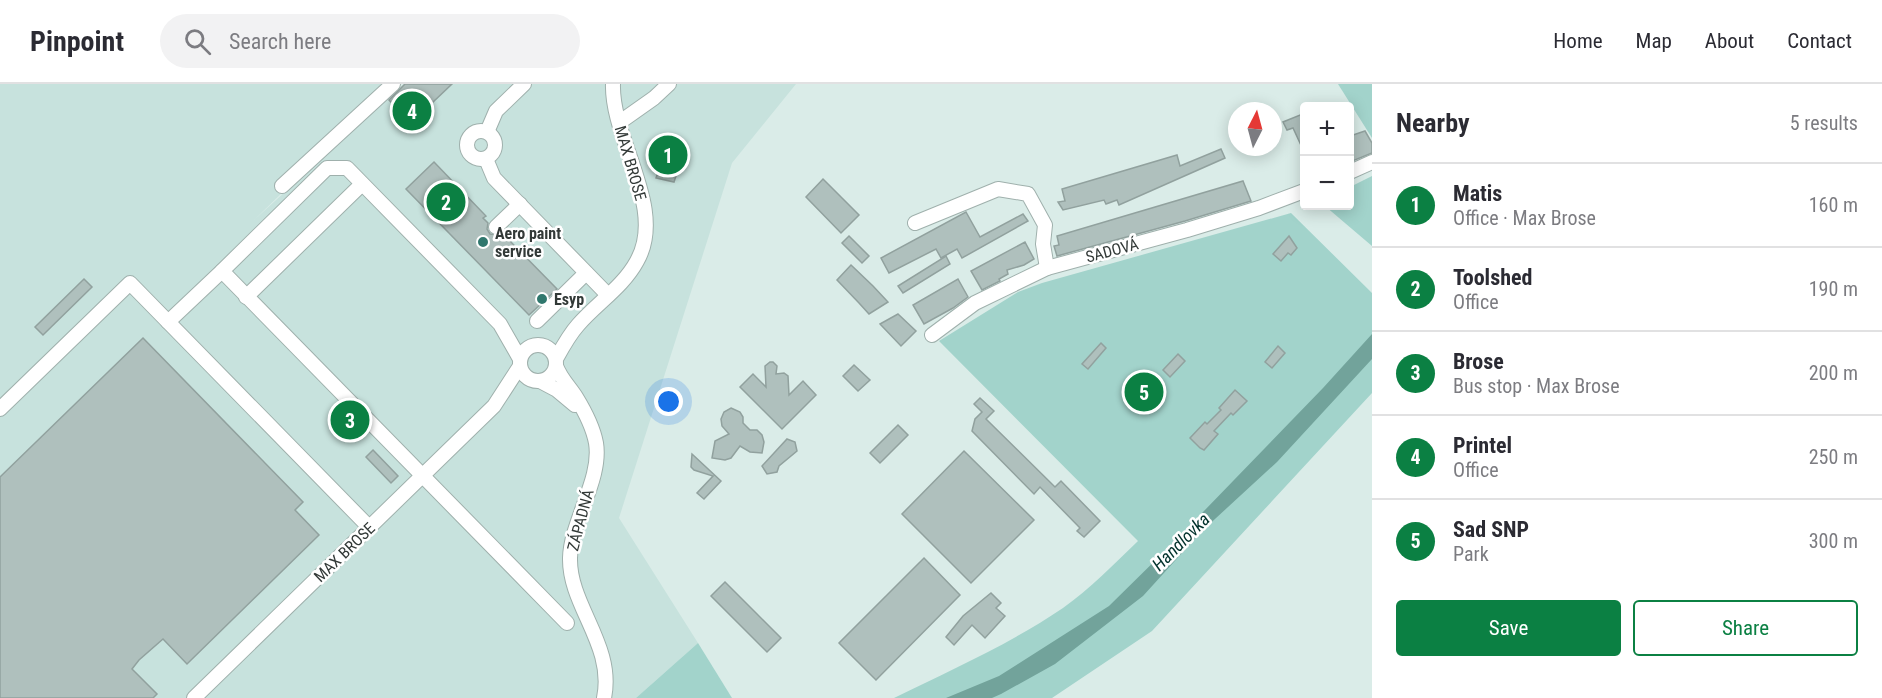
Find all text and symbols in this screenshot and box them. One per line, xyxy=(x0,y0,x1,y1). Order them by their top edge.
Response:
search box xyxy=(160,14,580,68)
text: Pinpoint xyxy=(30,25,124,58)
icon: search xyxy=(181,25,214,58)
text: Search here xyxy=(229,29,331,54)
text: Home xyxy=(1553,29,1603,53)
text: Map xyxy=(1636,29,1672,53)
text: About xyxy=(1705,29,1754,53)
text: Contact xyxy=(1787,29,1852,53)
pin: 4 xyxy=(392,88,432,134)
north arrow xyxy=(1228,102,1282,156)
map controls xyxy=(1300,102,1354,210)
button: + xyxy=(1300,102,1354,156)
text: Nearby xyxy=(1396,108,1470,138)
text: 5 results xyxy=(1790,111,1858,135)
street label: MAX BROSE xyxy=(611,123,650,203)
pin: 1 xyxy=(648,132,688,178)
button: − xyxy=(1300,156,1354,210)
pin: 2 xyxy=(426,180,466,224)
text: Matis xyxy=(1453,181,1502,206)
text: 1 xyxy=(1410,193,1421,217)
text: 160 m xyxy=(1809,193,1858,217)
text: Office · Max Brose xyxy=(1453,206,1596,230)
place label: Aero paint service xyxy=(495,224,561,261)
street label: SADOVÁ xyxy=(1084,234,1141,267)
marker: Aero paint service xyxy=(476,235,490,249)
text: Toolshed xyxy=(1453,265,1532,290)
text: 2 xyxy=(1410,277,1421,301)
text: 190 m xyxy=(1809,277,1858,301)
place label: Esyp xyxy=(554,290,584,309)
text: Office xyxy=(1453,290,1499,314)
marker: Esyp xyxy=(535,292,549,306)
text: Brose xyxy=(1453,349,1504,374)
text: 3 xyxy=(1410,361,1421,385)
text: 200 m xyxy=(1809,361,1858,385)
pin: 5 xyxy=(1124,370,1164,414)
text: Bus stop · Max Brose xyxy=(1453,374,1620,398)
your location xyxy=(654,387,683,416)
pin: 3 xyxy=(330,398,370,442)
text: Printel xyxy=(1453,433,1512,458)
text: 4 xyxy=(1410,445,1421,469)
text: 250 m xyxy=(1809,445,1858,469)
text: Office xyxy=(1453,458,1499,482)
street label: ZÁPADNÁ xyxy=(563,487,598,553)
water label: Handlovka xyxy=(1148,509,1214,575)
text: Sad SNP xyxy=(1453,517,1529,542)
street label: MAX BROSE xyxy=(310,519,379,586)
text: 5 xyxy=(1410,529,1421,553)
text: 300 m xyxy=(1809,529,1858,553)
text: Park xyxy=(1453,542,1489,566)
button: Save xyxy=(1396,600,1621,656)
button: Share xyxy=(1633,600,1858,656)

